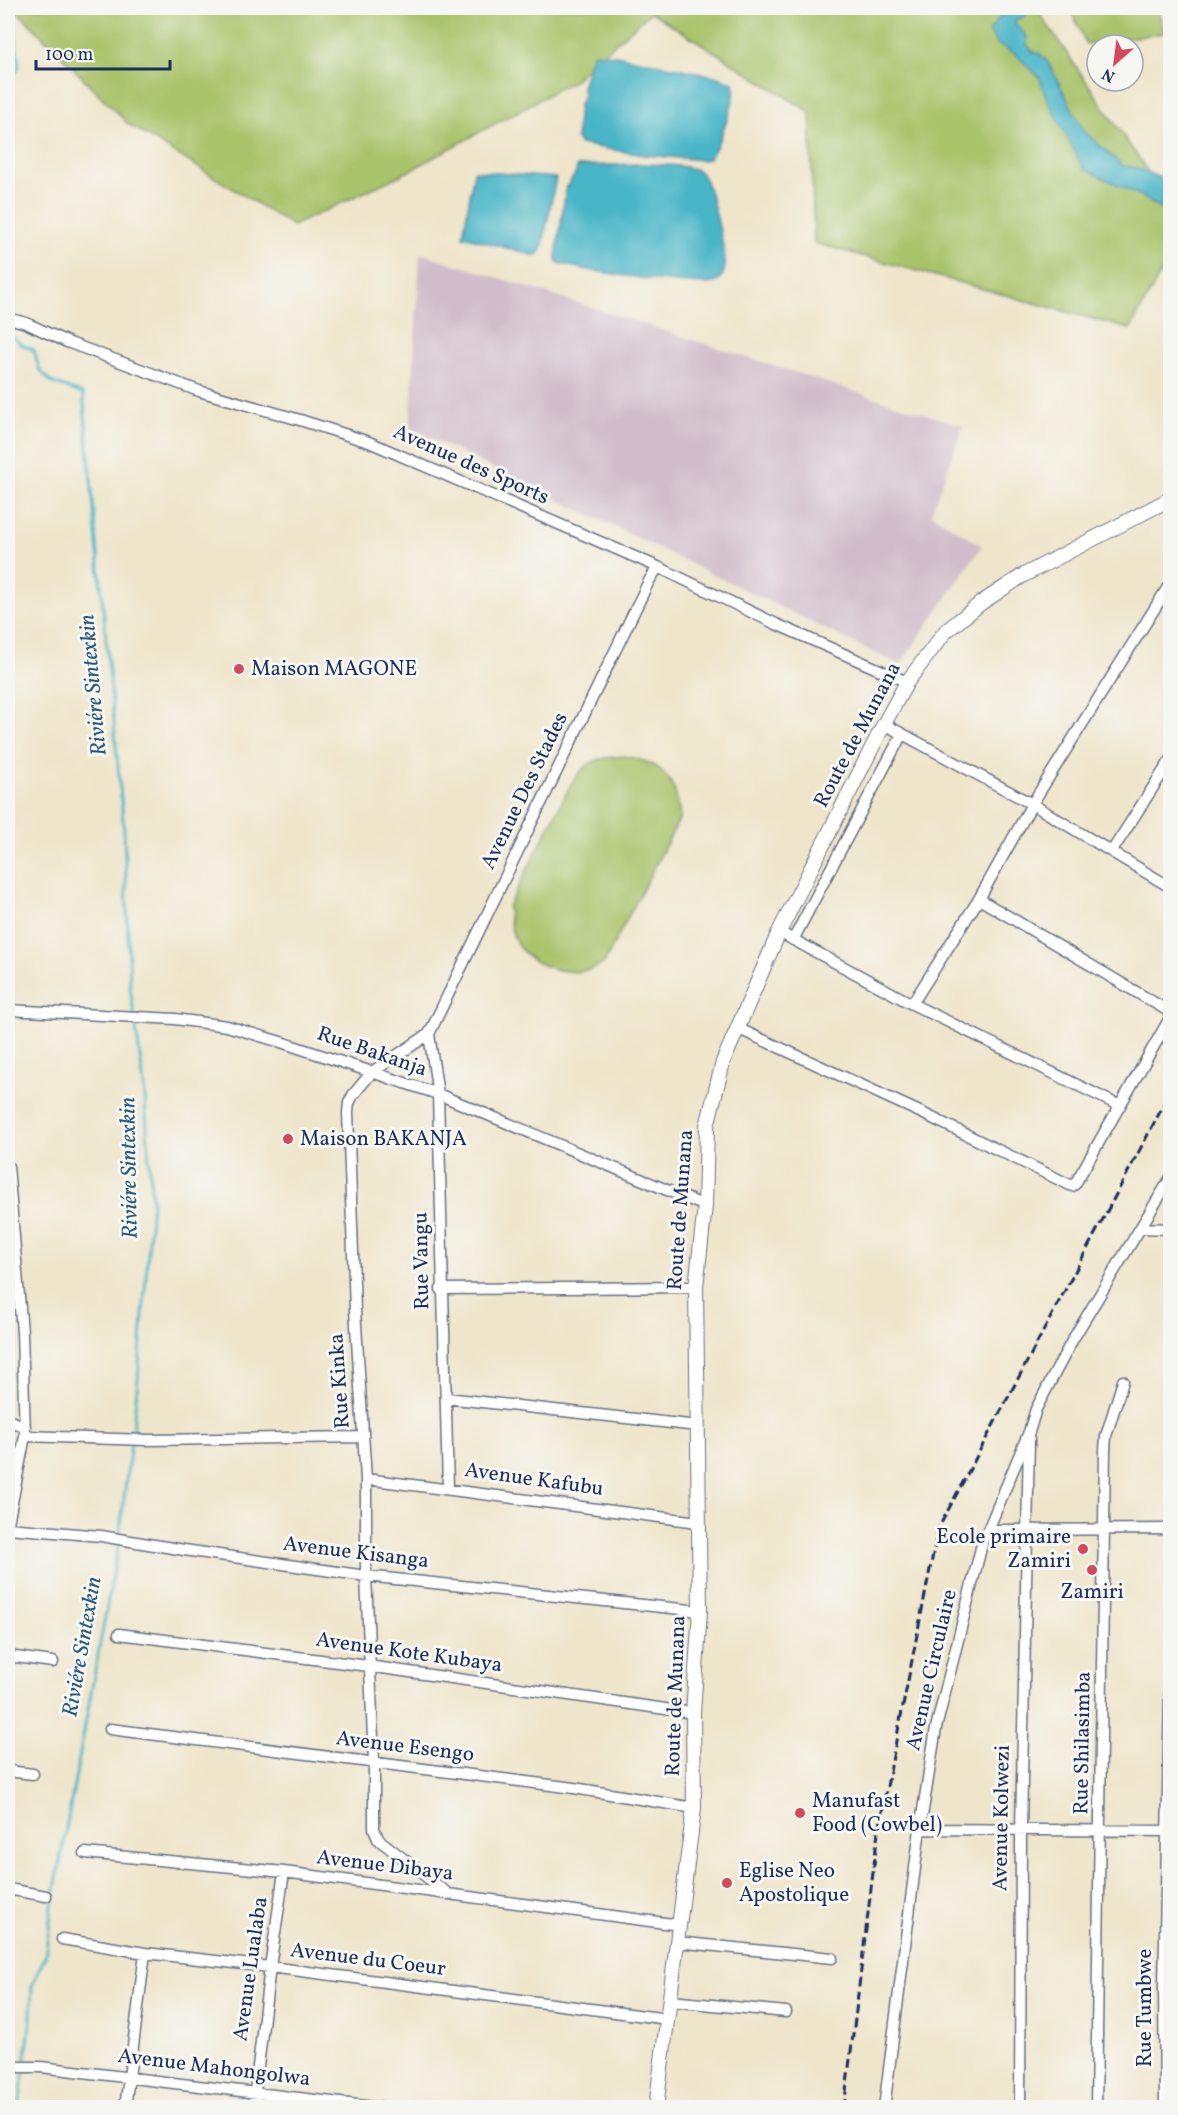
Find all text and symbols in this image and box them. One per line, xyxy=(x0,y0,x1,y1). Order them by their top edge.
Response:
scale bar xyxy=(36,33,170,71)
north arrow xyxy=(1085,33,1145,93)
text: 100 m xyxy=(45,43,94,68)
text: N xyxy=(1098,62,1119,87)
street label: Avenue des Sports xyxy=(388,418,554,512)
water label: Riviére Sintexkin xyxy=(72,613,116,757)
place label: Maison MAGONE xyxy=(251,655,417,684)
street label: Route de Munana xyxy=(807,657,909,813)
marker: Maison MAGONE xyxy=(232,662,246,676)
street label: Avenue Des Stades xyxy=(474,708,576,874)
street label: Rue Bakanja xyxy=(313,1020,431,1084)
water label: Riviére Sintexkin xyxy=(113,1097,147,1239)
place label: Maison BAKANJA xyxy=(300,1125,467,1154)
street label: Route de Munana xyxy=(661,1129,701,1291)
marker: Maison BAKANJA xyxy=(281,1132,295,1146)
street label: Rue Vangu xyxy=(407,1212,437,1310)
street label: Rue Kinka xyxy=(322,1332,358,1430)
street label: Avenue Kafubu xyxy=(463,1456,605,1504)
place label: Ecole primaire Zamiri xyxy=(936,1523,1071,1576)
street label: Avenue Kisanga xyxy=(281,1530,431,1576)
marker: Ecole primaire Zamiri xyxy=(1076,1542,1090,1556)
marker: Zamiri xyxy=(1085,1563,1099,1577)
water label: Riviére Sintexkin xyxy=(55,1574,111,1720)
place label: Zamiri xyxy=(1060,1578,1124,1607)
street label: Avenue Circulaire xyxy=(899,1586,965,1754)
street label: Route de Munana xyxy=(659,1615,693,1777)
street label: Avenue Kote Kubaya xyxy=(314,1626,504,1680)
street label: Rue Shilasimba xyxy=(1067,1671,1099,1815)
street label: Avenue Esengo xyxy=(334,1724,476,1770)
street label: Avenue Kolwezi xyxy=(986,1745,1018,1891)
place label: Manufast Food (Cowbel) xyxy=(812,1787,942,1840)
marker: Manufast Food (Cowbel) xyxy=(793,1806,807,1820)
street label: Avenue Dibaya xyxy=(315,1843,455,1889)
place label: Eglise Neo Apostolique xyxy=(739,1857,849,1910)
marker: Eglise Neo Apostolique xyxy=(720,1876,734,1890)
street label: Avenue Lualaba xyxy=(227,1895,275,2043)
street label: Avenue du Coeur xyxy=(289,1936,448,1984)
street label: Rue Tumbwe xyxy=(1131,1949,1160,2067)
street label: Avenue Mahongolwa xyxy=(116,2042,312,2094)

